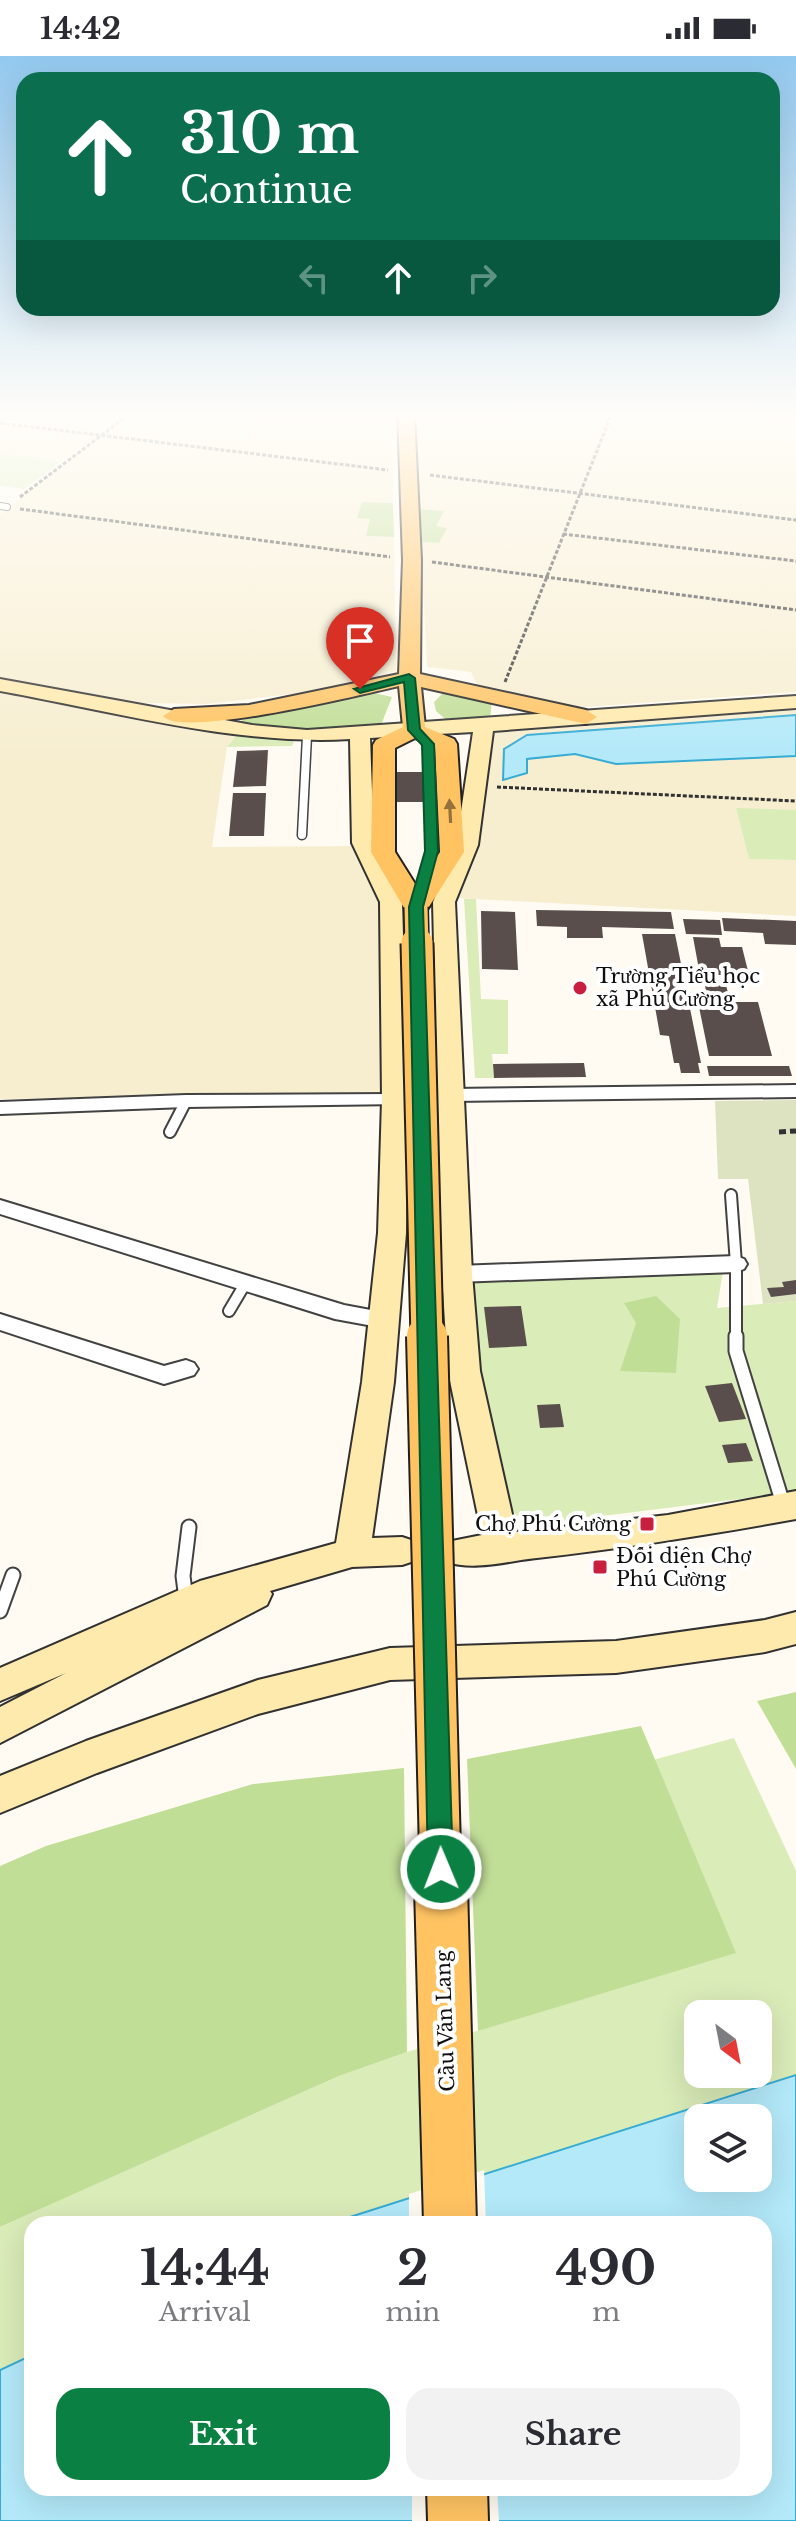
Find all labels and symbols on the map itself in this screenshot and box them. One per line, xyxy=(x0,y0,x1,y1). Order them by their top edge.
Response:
pin xyxy=(326,607,394,689)
one-way arrow xyxy=(443,798,456,823)
place label: Trường Tiểu học xã Phú Cường xyxy=(596,964,760,1011)
marker: Trường Tiểu học xã Phú Cường xyxy=(571,979,589,997)
place label: Chợ Phú Cường xyxy=(475,1512,632,1536)
marker: Chợ Phú Cường xyxy=(638,1515,656,1533)
place label: Đối diện Chợ Phú Cường xyxy=(616,1544,751,1591)
marker: Đối diện Chợ Phú Cường xyxy=(591,1558,609,1576)
position arrow xyxy=(399,1827,483,1911)
street label: Cầu Văn Lang xyxy=(431,1949,459,2092)
north arrow xyxy=(684,2000,772,2088)

